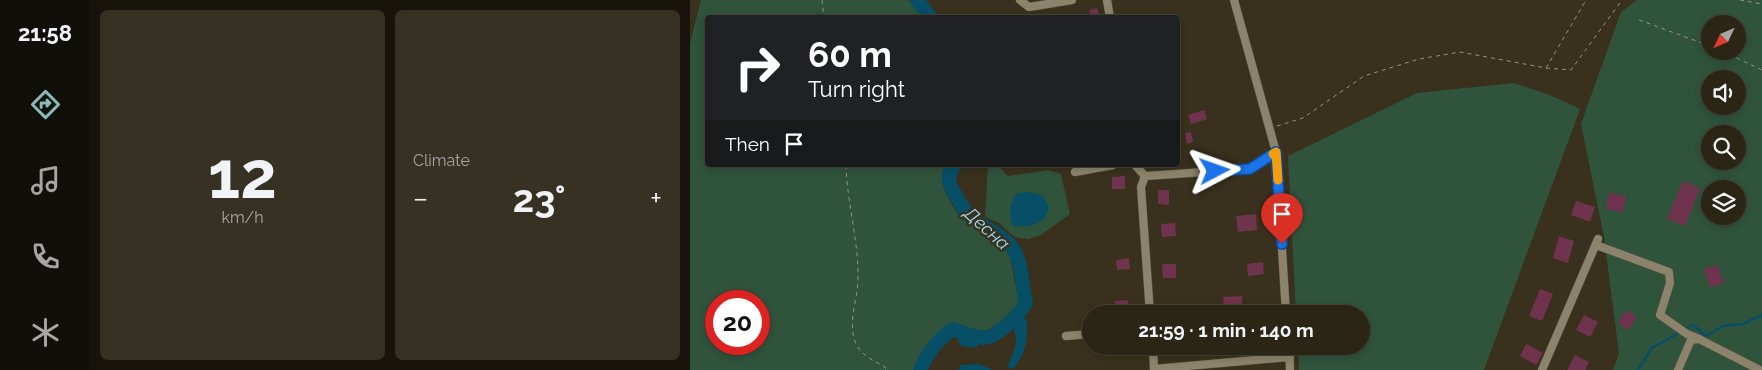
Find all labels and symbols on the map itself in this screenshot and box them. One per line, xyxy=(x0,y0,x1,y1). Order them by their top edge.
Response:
north arrow xyxy=(1701,15,1746,60)
position arrow xyxy=(1188,144,1240,196)
pin xyxy=(1261,193,1303,244)
water label: Десна xyxy=(959,201,1014,254)
speed limit sign: 20 xyxy=(705,290,770,355)

